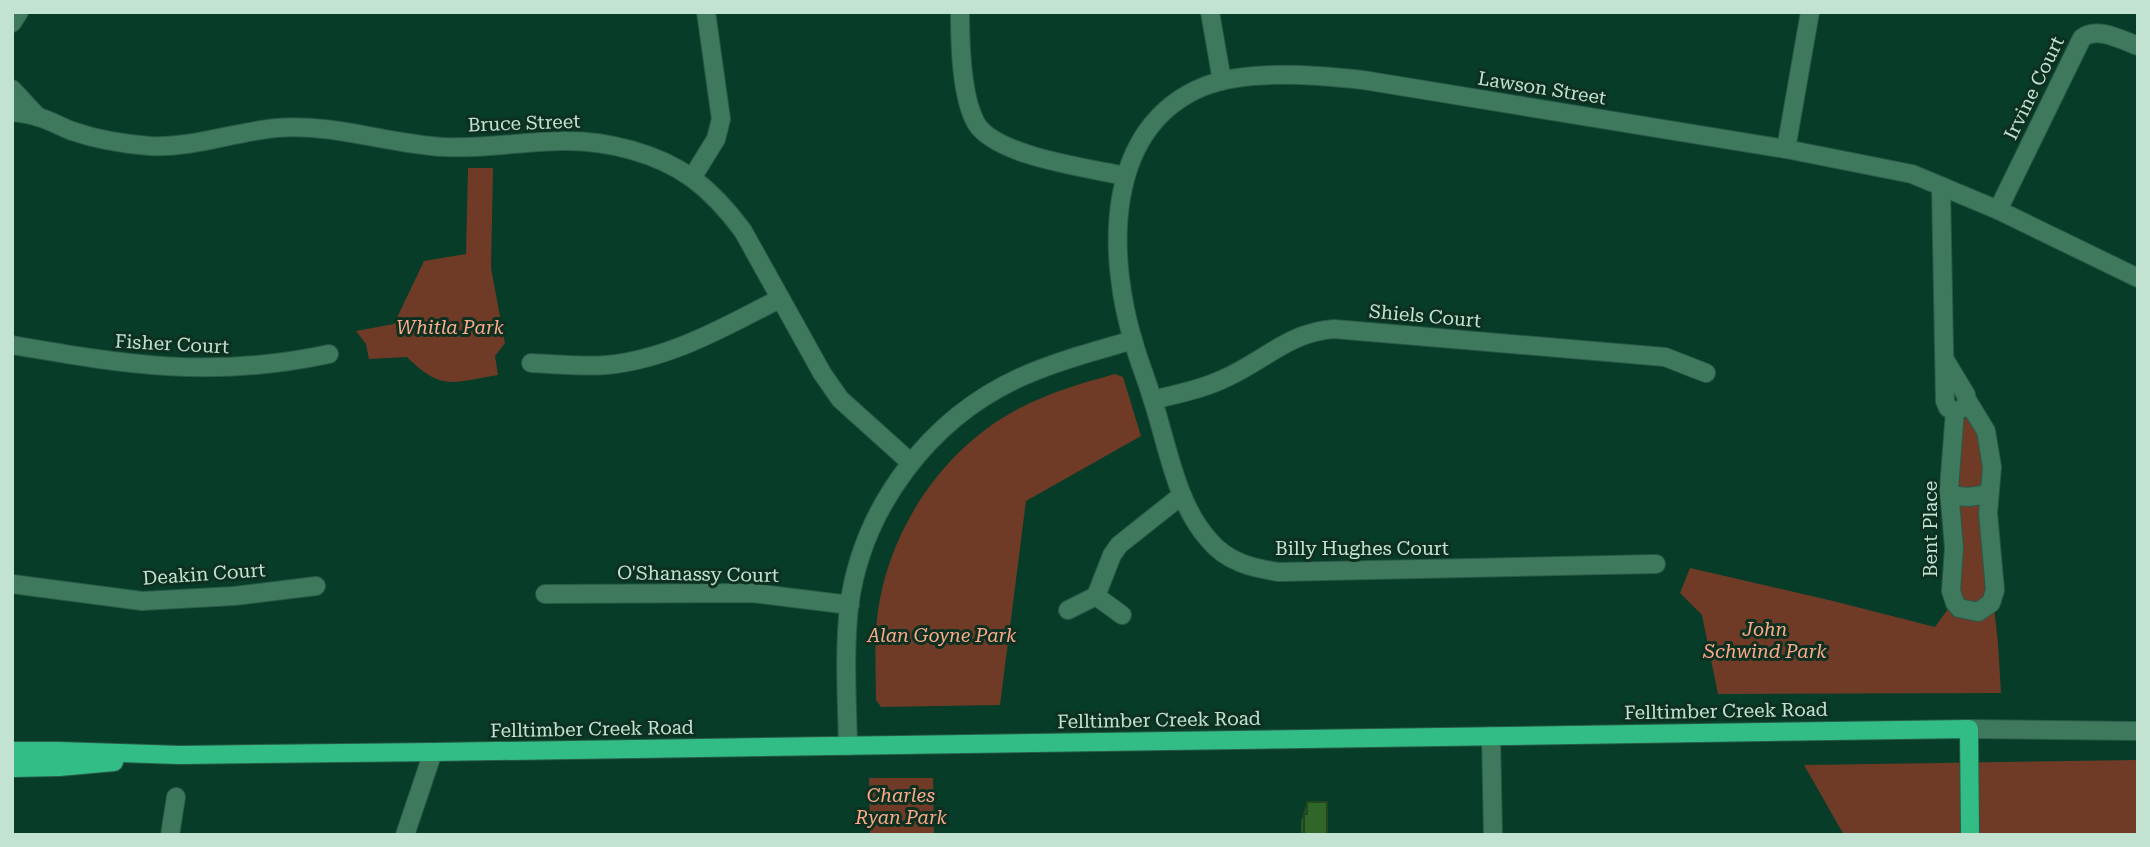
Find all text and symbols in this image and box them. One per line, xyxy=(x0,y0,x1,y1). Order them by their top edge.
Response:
street label: Irvine Court xyxy=(1999,32,2069,144)
street label: Lawson Street xyxy=(1476,67,1608,109)
street label: Bruce Street xyxy=(467,110,581,136)
street label: Shiels Court xyxy=(1368,300,1482,332)
park label: Whitla Park xyxy=(396,316,504,339)
street label: Fisher Court xyxy=(114,330,230,358)
street label: Bent Place xyxy=(1919,481,1942,577)
street label: Billy Hughes Court xyxy=(1275,537,1449,560)
street label: Deakin Court xyxy=(142,558,266,590)
street label: O'Shanassy Court xyxy=(617,561,779,587)
park label: John Schwind Park xyxy=(1702,618,1827,663)
park label: Alan Goyne Park xyxy=(867,624,1017,647)
street label: Felltimber Creek Road xyxy=(1624,698,1828,724)
street label: Felltimber Creek Road xyxy=(1057,707,1261,733)
street label: Felltimber Creek Road xyxy=(490,716,694,742)
park label: Charles Ryan Park xyxy=(854,784,948,829)

